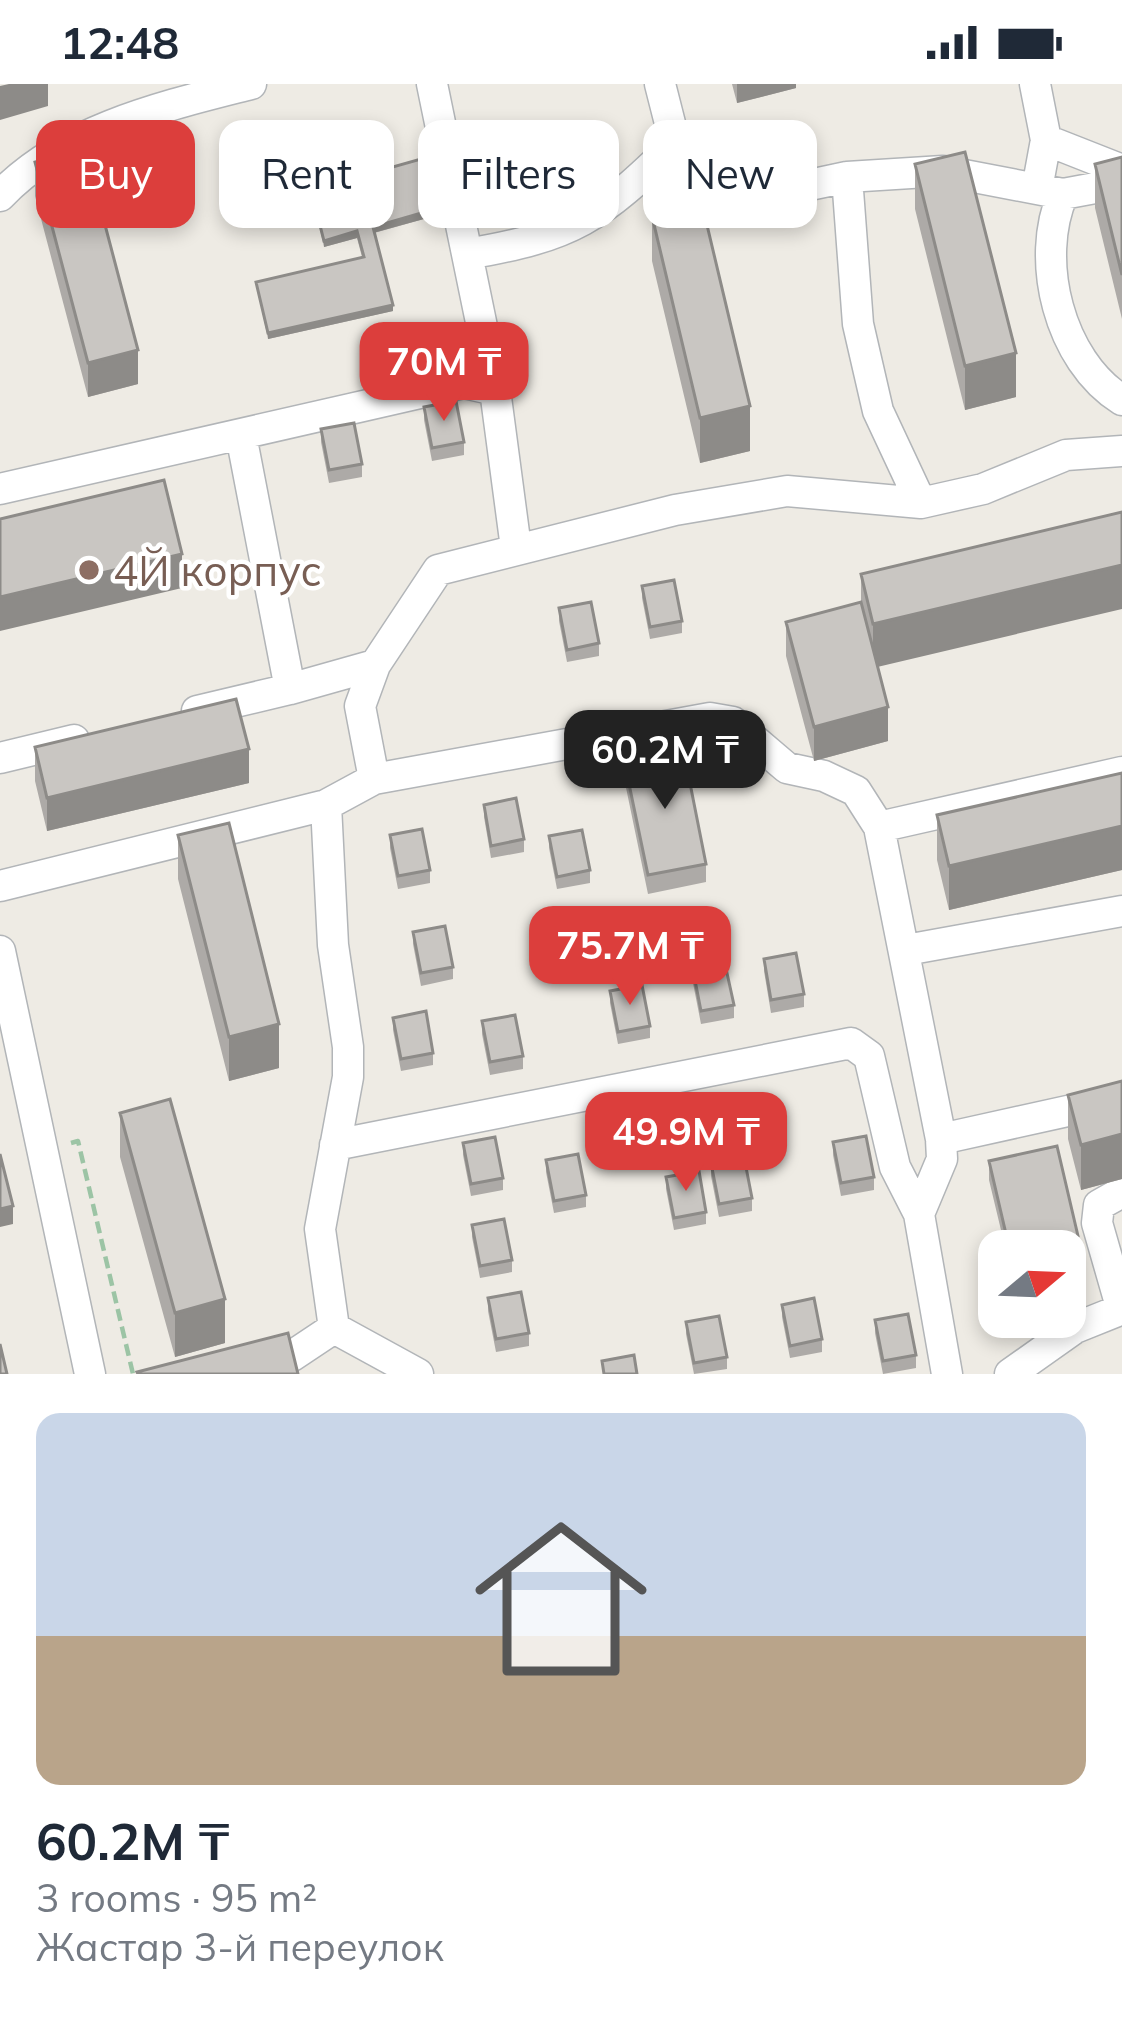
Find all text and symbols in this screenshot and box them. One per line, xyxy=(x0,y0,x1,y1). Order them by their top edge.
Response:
text: 12:48 xyxy=(60,14,179,70)
chip: Buy xyxy=(36,120,195,228)
chip: Rent xyxy=(219,120,394,228)
chip: Filters xyxy=(418,120,619,228)
chip: New xyxy=(643,120,817,228)
pin: 70M ₸ xyxy=(360,322,528,424)
text: 70M ₸ xyxy=(387,336,501,385)
place label: 4Й корпус xyxy=(113,544,322,597)
marker: 4Й корпус xyxy=(76,557,102,583)
pin: 60.2M ₸ xyxy=(554,710,776,812)
text: 60.2M ₸ xyxy=(591,724,739,773)
pin: 75.7M ₸ xyxy=(519,906,741,1008)
text: 75.7M ₸ xyxy=(556,920,704,969)
pin: 49.9M ₸ xyxy=(575,1092,797,1194)
text: 49.9M ₸ xyxy=(612,1106,760,1155)
north arrow xyxy=(978,1230,1086,1338)
map controls xyxy=(978,1230,1086,1338)
icon: home xyxy=(453,1491,669,1707)
text: 60.2M ₸ xyxy=(36,1809,229,1873)
text: 3 rooms · 95 m² xyxy=(36,1873,317,1922)
text: Жастар 3-й переулок xyxy=(36,1922,444,1971)

